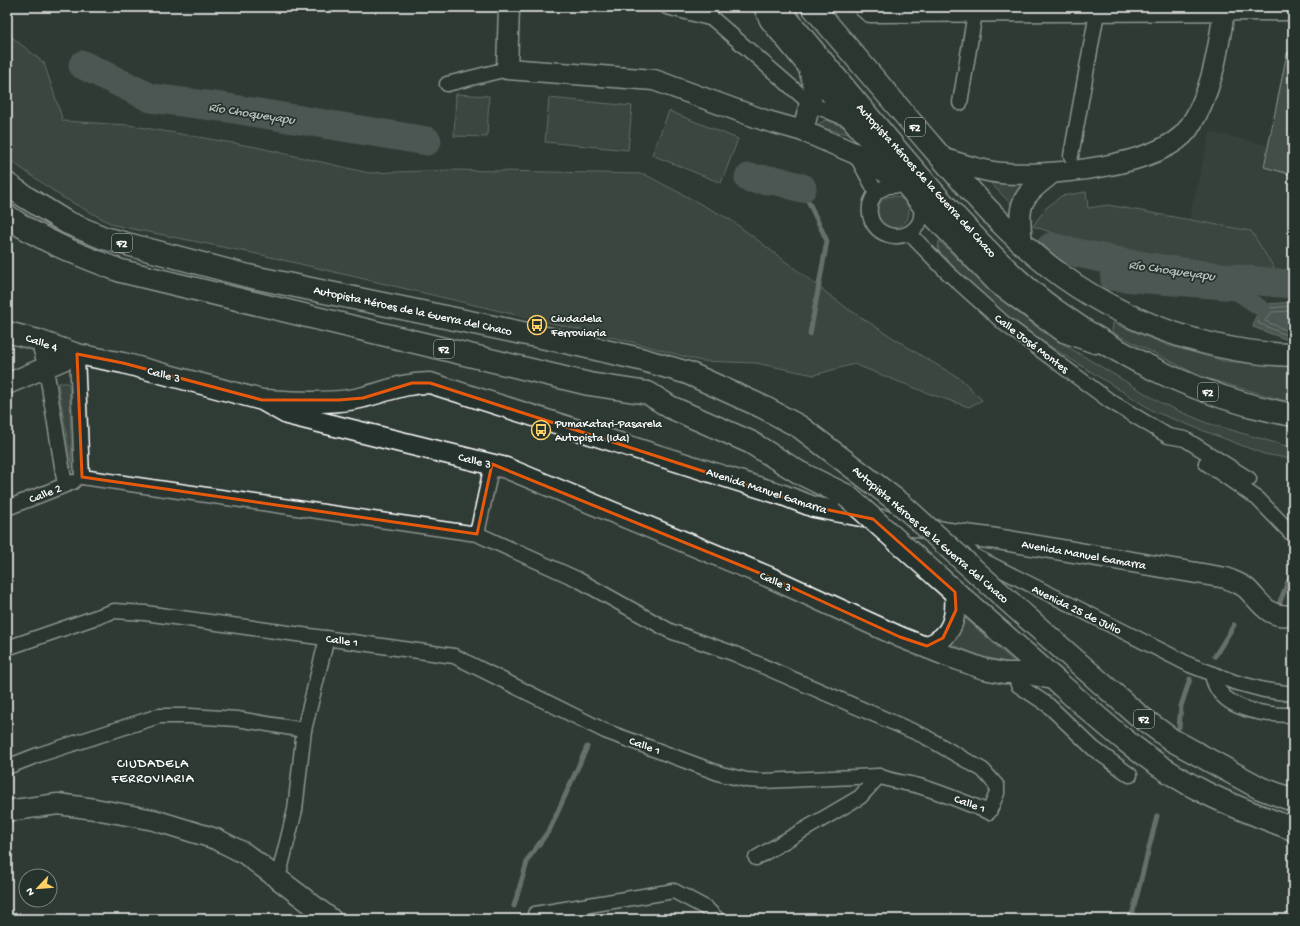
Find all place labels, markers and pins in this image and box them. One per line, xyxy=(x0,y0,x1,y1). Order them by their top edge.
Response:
place label: Ciudadela Ferroviaria xyxy=(550,313,606,341)
bus stop icon: Ciudadela Ferroviaria xyxy=(526,314,548,336)
place label: PumaKatari-Pasarela Autopista (Ida) xyxy=(554,418,662,446)
bus stop icon: PumaKatari-Pasarela Autopista (Ida) xyxy=(530,419,552,441)

